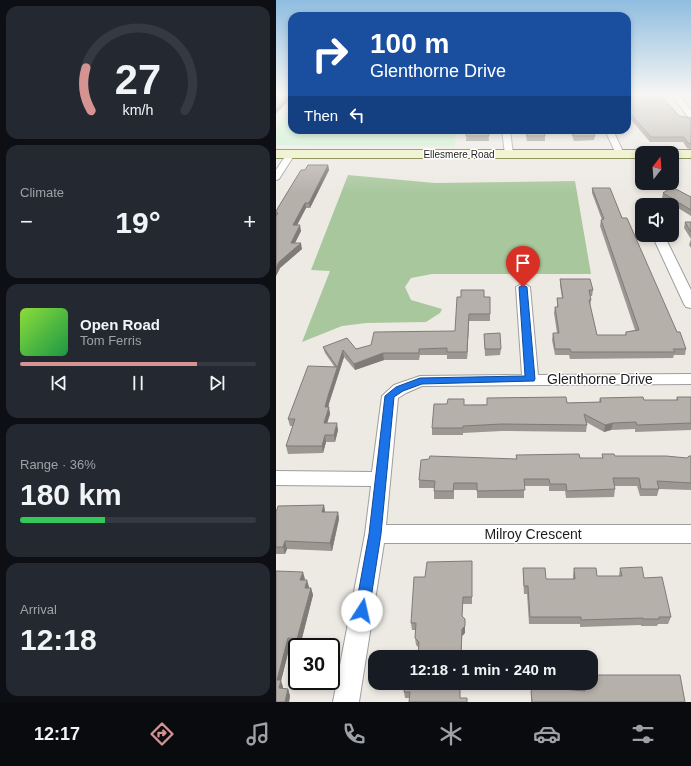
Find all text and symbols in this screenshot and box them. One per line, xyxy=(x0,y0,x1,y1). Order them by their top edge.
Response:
icon: right xyxy=(304,28,356,80)
text: 100 m xyxy=(370,28,449,59)
text: 27 xyxy=(115,55,161,102)
text: Glenthorne Drive xyxy=(370,61,506,81)
text: km/h xyxy=(123,101,154,117)
icon: left xyxy=(346,104,368,126)
text: Then xyxy=(304,107,338,124)
north arrow xyxy=(635,146,679,190)
map controls xyxy=(635,146,679,242)
street label: Ellesmere Road xyxy=(423,149,495,160)
text: Climate xyxy=(20,185,64,200)
button: sound xyxy=(635,198,679,242)
text: 19° xyxy=(115,206,161,239)
text: − xyxy=(20,209,33,234)
text: + xyxy=(243,209,256,234)
pin xyxy=(506,246,540,287)
icon: arrive xyxy=(512,252,534,274)
text: Open Road xyxy=(80,316,160,333)
text: Tom Ferris xyxy=(80,333,141,348)
street label: Glenthorne Drive xyxy=(547,371,653,387)
icon: previous xyxy=(48,372,70,394)
icon: pause xyxy=(127,372,149,394)
icon: next xyxy=(206,372,228,394)
text: Range · 36% xyxy=(20,457,96,472)
text: 180 km xyxy=(20,478,122,511)
street label: Milroy Crescent xyxy=(484,526,582,542)
position arrow xyxy=(341,590,383,632)
text: Arrival xyxy=(20,602,57,617)
text: 12:18 xyxy=(20,623,97,656)
speed limit sign: 30 xyxy=(288,638,340,690)
text: 12:18 · 1 min · 240 m xyxy=(410,661,556,678)
icon: directions xyxy=(148,720,176,748)
icon: music xyxy=(244,720,272,748)
icon: phone xyxy=(340,720,368,748)
icon: climate xyxy=(437,720,465,748)
icon: car xyxy=(533,720,561,748)
icon: filters xyxy=(629,720,657,748)
text: 12:17 xyxy=(34,724,80,744)

